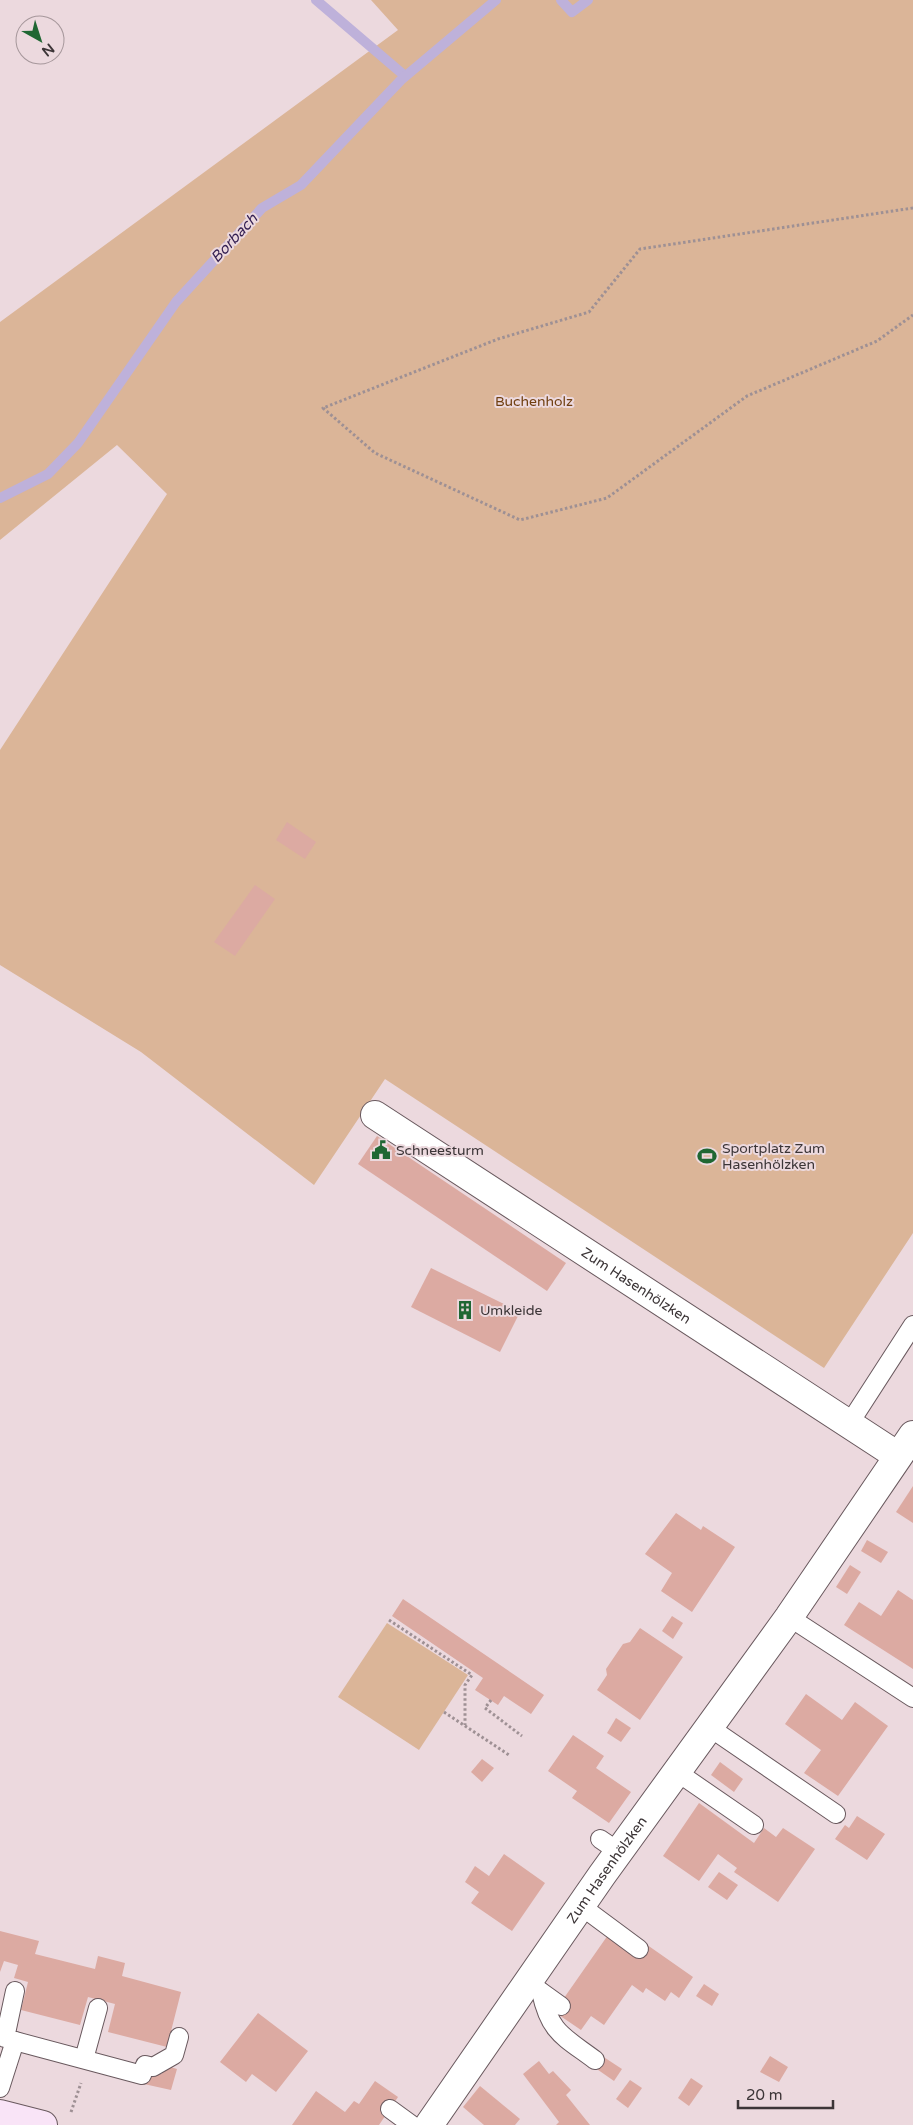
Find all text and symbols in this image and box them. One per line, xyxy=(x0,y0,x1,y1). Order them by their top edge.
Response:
north arrow xyxy=(15,15,65,65)
text: N xyxy=(38,40,58,60)
water label: Borbach xyxy=(207,209,262,266)
park label: Buchenholz xyxy=(495,393,573,410)
public building icon: Schneesturm xyxy=(370,1139,392,1161)
place label: Sportplatz Zum Hasenhölzken xyxy=(722,1140,825,1173)
place label: Schneesturm xyxy=(396,1142,484,1159)
sports icon: Sportplatz Zum Hasenhölzken xyxy=(696,1145,718,1167)
street label: Zum Hasenhölzken xyxy=(578,1244,694,1327)
building icon: Umkleide xyxy=(454,1299,476,1321)
place label: Umkleide xyxy=(480,1302,543,1319)
street label: Zum Hasenhölzken xyxy=(563,1813,650,1926)
scale bar xyxy=(738,2078,833,2110)
text: 20 m xyxy=(746,2086,783,2104)

